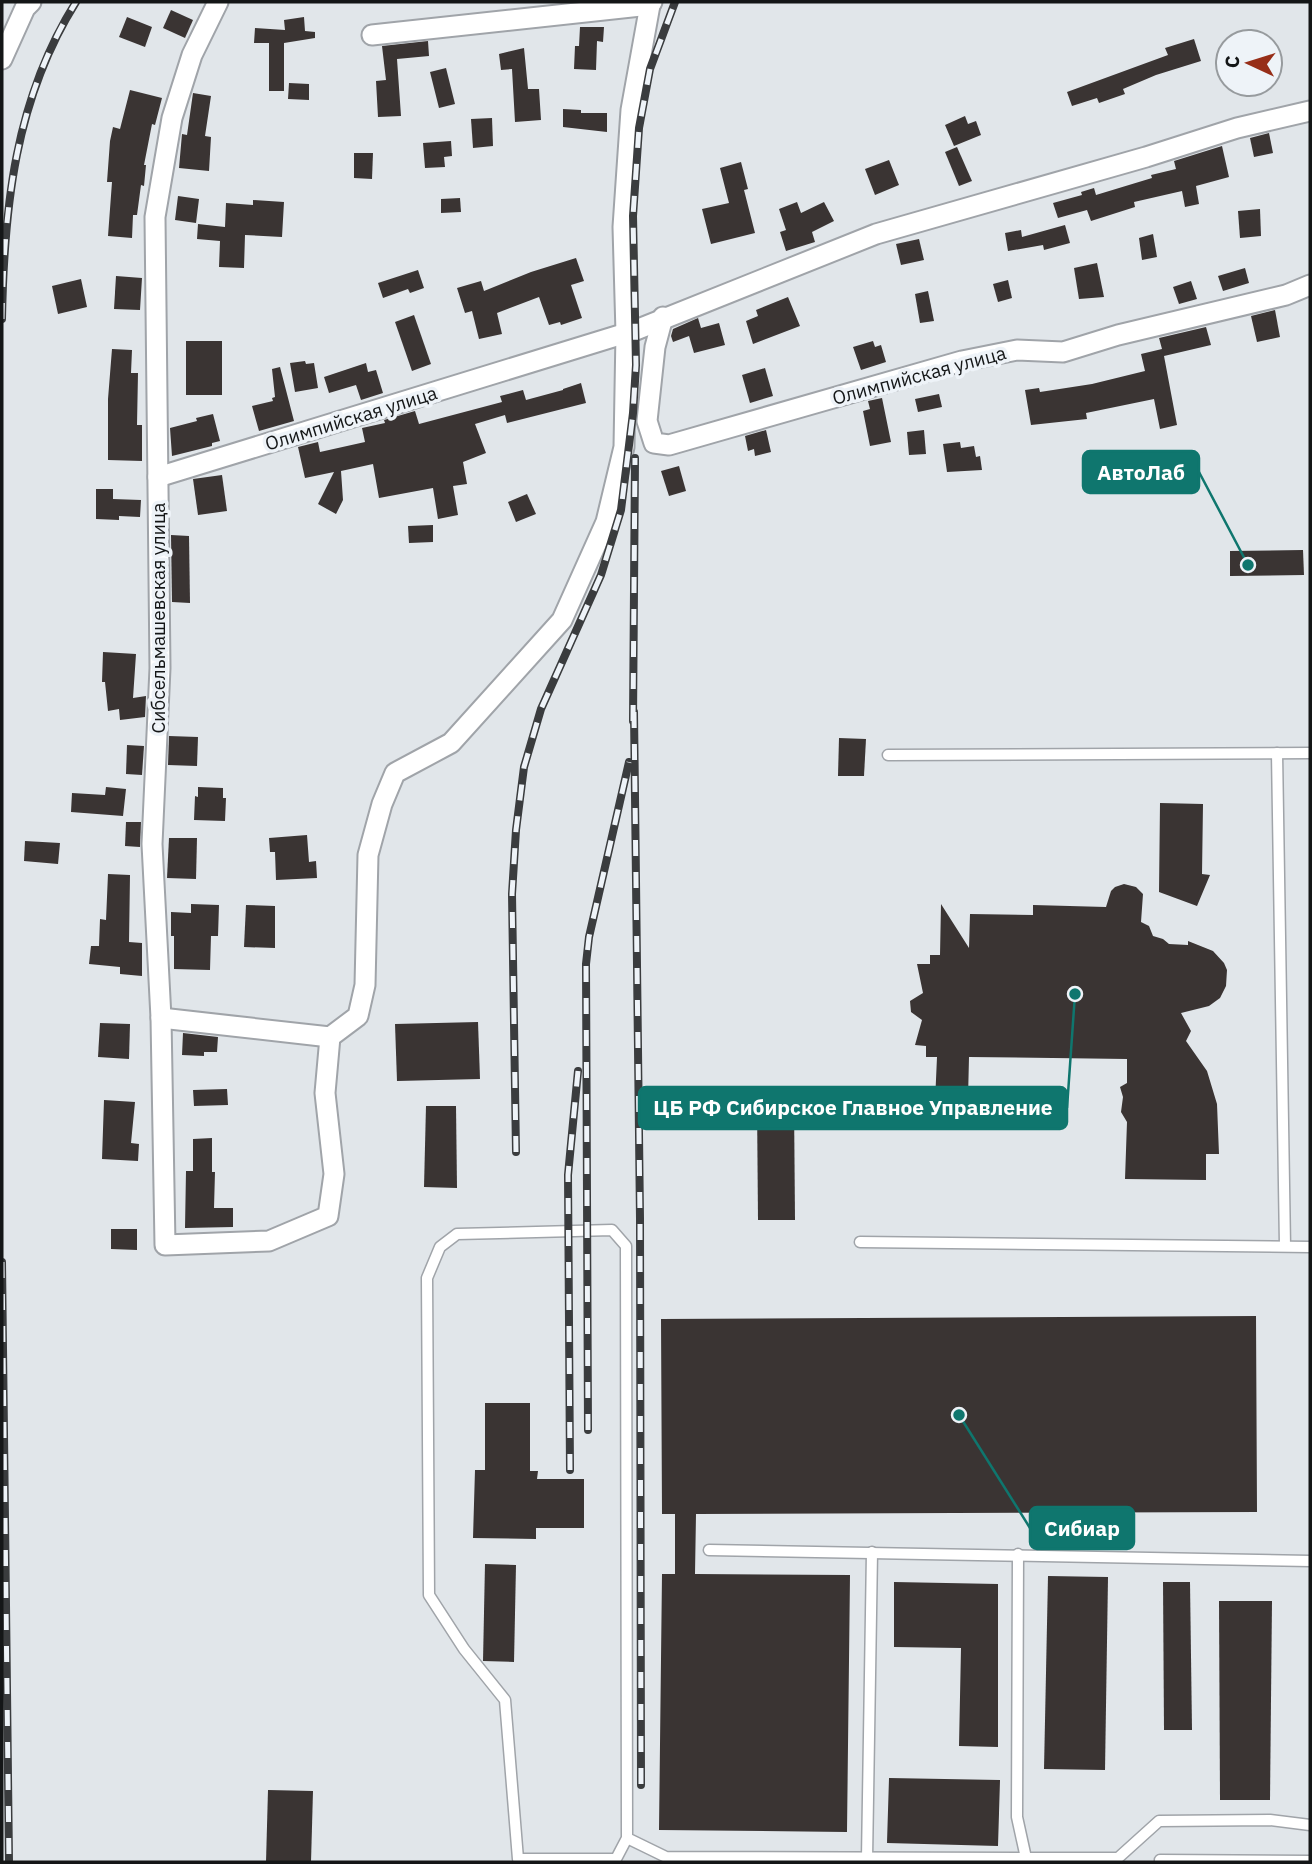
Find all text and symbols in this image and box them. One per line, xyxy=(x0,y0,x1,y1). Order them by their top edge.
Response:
north arrow xyxy=(1214,28,1284,98)
text: С xyxy=(1220,55,1244,69)
street label: Олимпийская улица xyxy=(830,340,1008,410)
street label: Олимпийская улица xyxy=(262,380,440,456)
callout: АвтоЛаб xyxy=(1083,451,1199,493)
text: АвтоЛаб xyxy=(1097,458,1185,486)
street label: Сибсельмашевская улица xyxy=(146,503,170,733)
callout: ЦБ РФ Сибирское Главное Управление xyxy=(639,1087,1067,1129)
text: ЦБ РФ Сибирское Главное Управление xyxy=(653,1093,1053,1121)
callout: Сибиар xyxy=(1030,1507,1134,1549)
text: Сибиар xyxy=(1044,1514,1120,1542)

